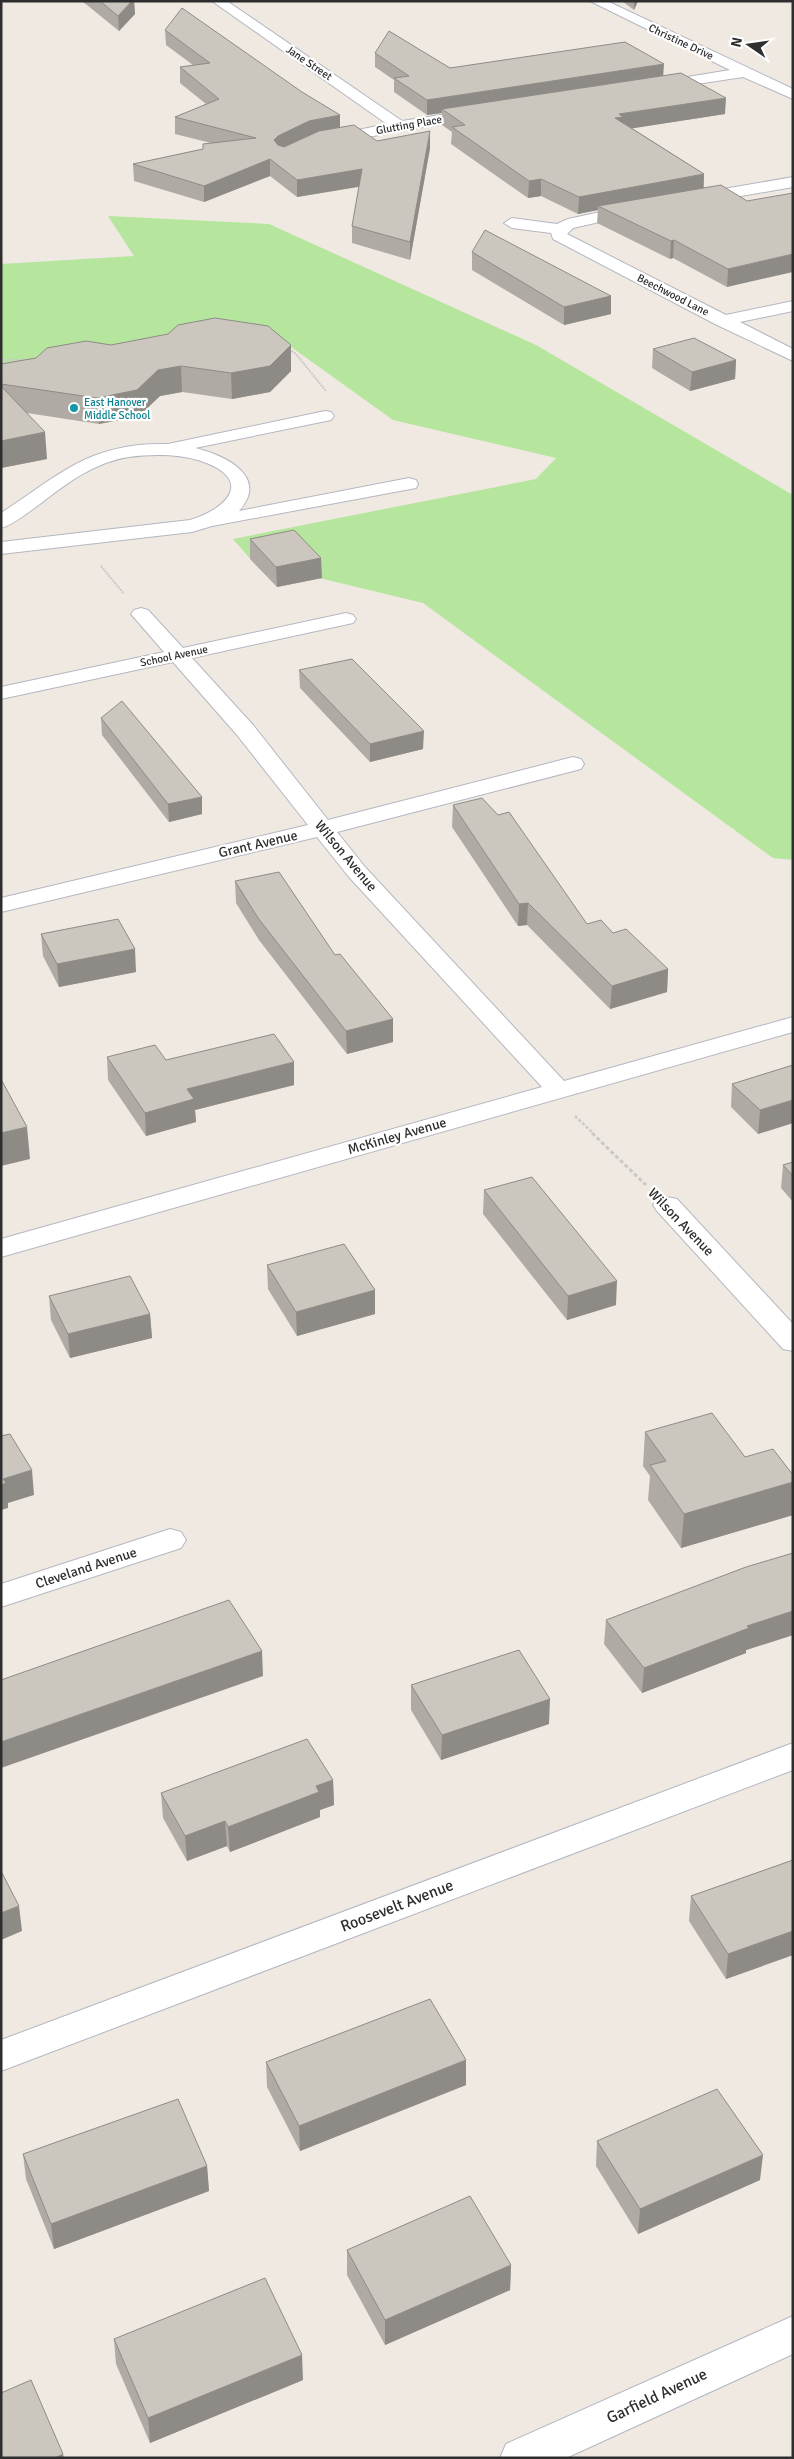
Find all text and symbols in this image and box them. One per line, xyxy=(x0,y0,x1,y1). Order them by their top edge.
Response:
north arrow xyxy=(724,20,774,70)
street label: Christine Drive xyxy=(646,21,716,63)
text: N xyxy=(727,36,746,49)
street label: Jane Street xyxy=(283,43,335,83)
street label: Glutting Place xyxy=(375,113,443,137)
street label: Beechwood Lane xyxy=(635,271,711,319)
place label: East Hanover Middle School xyxy=(84,396,151,422)
marker: East Hanover Middle School xyxy=(68,402,80,414)
street label: School Avenue xyxy=(139,642,209,670)
street label: Wilson Avenue xyxy=(311,817,381,895)
street label: Grant Avenue xyxy=(217,827,299,861)
street label: McKinley Avenue xyxy=(346,1114,448,1158)
street label: Wilson Avenue xyxy=(644,1185,718,1259)
street label: Cleveland Avenue xyxy=(33,1544,139,1592)
street label: Roosevelt Avenue xyxy=(338,1875,456,1937)
street label: Garfield Avenue xyxy=(604,2364,710,2428)

